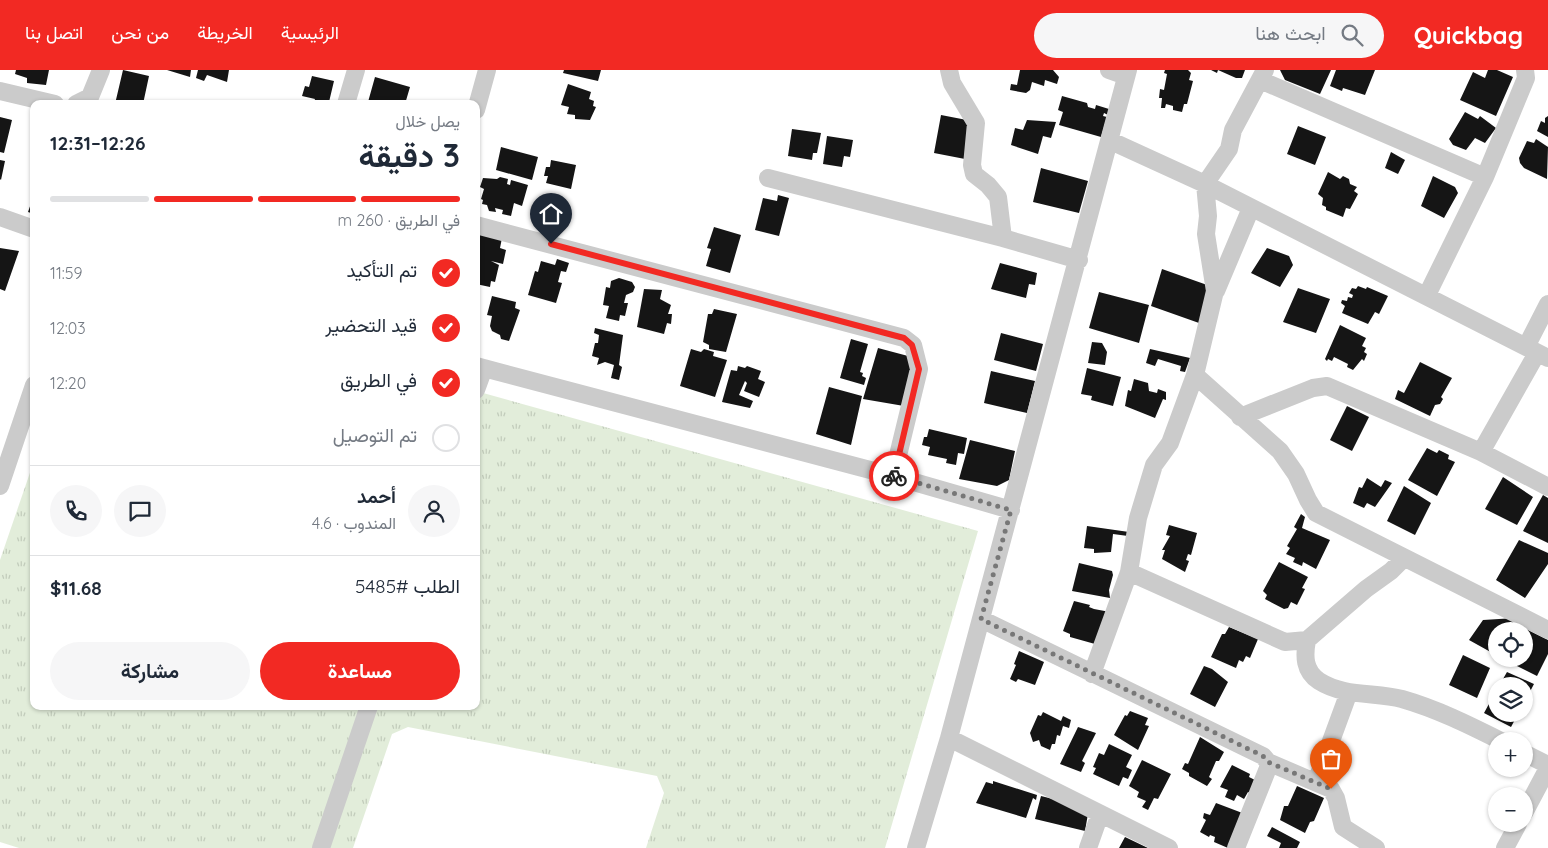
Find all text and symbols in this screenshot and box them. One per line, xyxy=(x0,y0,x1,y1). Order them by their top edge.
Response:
search box xyxy=(1034,13,1384,58)
text: Quickbag xyxy=(1414,20,1523,50)
text: اتصل بنا xyxy=(25,21,83,44)
text: من نحن xyxy=(111,21,169,44)
text: الخريطة xyxy=(197,21,253,44)
text: الرئيسية xyxy=(281,21,339,44)
text: ابحث هنا xyxy=(1255,21,1326,45)
icon: search xyxy=(1338,21,1366,49)
text: يصل خلال xyxy=(396,111,460,131)
text: 12:26–12:31 xyxy=(50,131,146,155)
text: 3 دقيقة xyxy=(358,135,460,175)
pin xyxy=(530,193,572,244)
icon: home xyxy=(537,200,565,228)
text: في الطريق · 260 m xyxy=(337,210,460,230)
text: تم التأكيد xyxy=(346,258,417,282)
icon: check xyxy=(432,259,460,287)
text: 11:59 xyxy=(50,263,82,283)
text: قيد التحضير xyxy=(325,313,417,337)
icon: check xyxy=(432,314,460,342)
text: 12:03 xyxy=(50,318,86,338)
text: في الطريق xyxy=(340,368,417,392)
icon: check xyxy=(432,369,460,397)
text: 12:20 xyxy=(50,373,86,393)
text: تم التوصيل xyxy=(333,423,417,447)
courier xyxy=(869,451,919,501)
icon: bike xyxy=(880,462,908,490)
text: أحمد xyxy=(357,484,396,508)
button: phone xyxy=(50,485,102,537)
button: chat xyxy=(114,485,166,537)
button: person xyxy=(408,485,460,537)
text: المندوب · 4.6 xyxy=(312,513,396,533)
text: الطلب #5485 xyxy=(355,574,460,598)
text: $11.68 xyxy=(50,576,102,600)
map controls xyxy=(1488,622,1533,832)
button: locate xyxy=(1488,622,1533,667)
button: مشاركة xyxy=(50,642,250,700)
button: مساعدة xyxy=(260,642,460,700)
button: layers xyxy=(1488,677,1533,722)
button: + xyxy=(1488,732,1533,777)
pin xyxy=(1310,738,1352,789)
icon: bag xyxy=(1317,745,1345,773)
button: − xyxy=(1488,787,1533,832)

